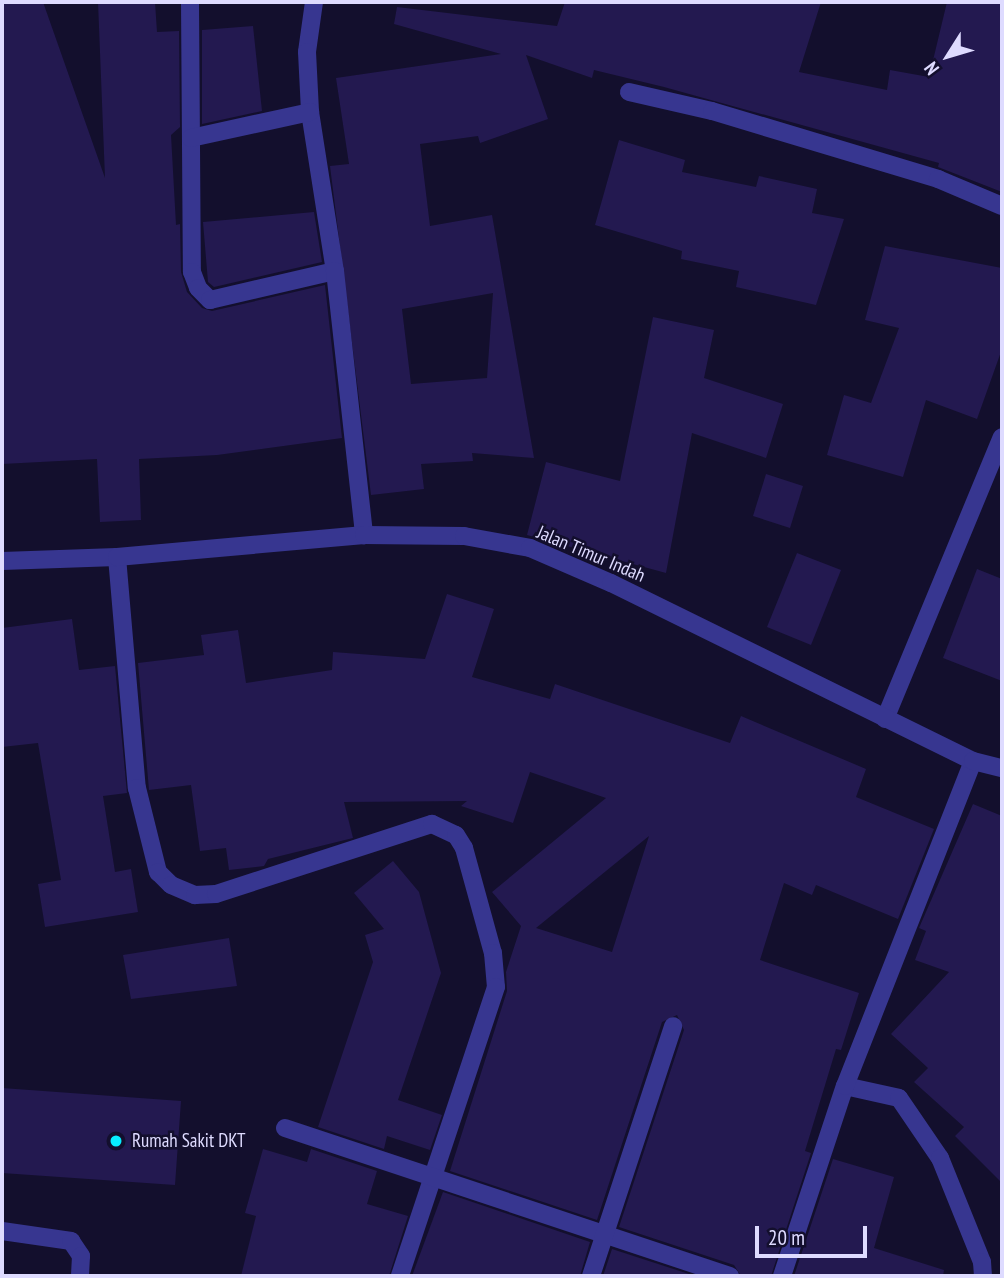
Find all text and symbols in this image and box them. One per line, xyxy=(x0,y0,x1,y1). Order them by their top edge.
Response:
north arrow xyxy=(913,21,983,91)
text: N xyxy=(919,57,944,80)
street label: Jalan Timur Indah xyxy=(533,521,649,587)
place label: Rumah Sakit DKT xyxy=(132,1130,245,1152)
marker: Rumah Sakit DKT xyxy=(106,1131,126,1151)
scale bar xyxy=(759,1212,871,1256)
text: 20 m xyxy=(768,1224,805,1251)

